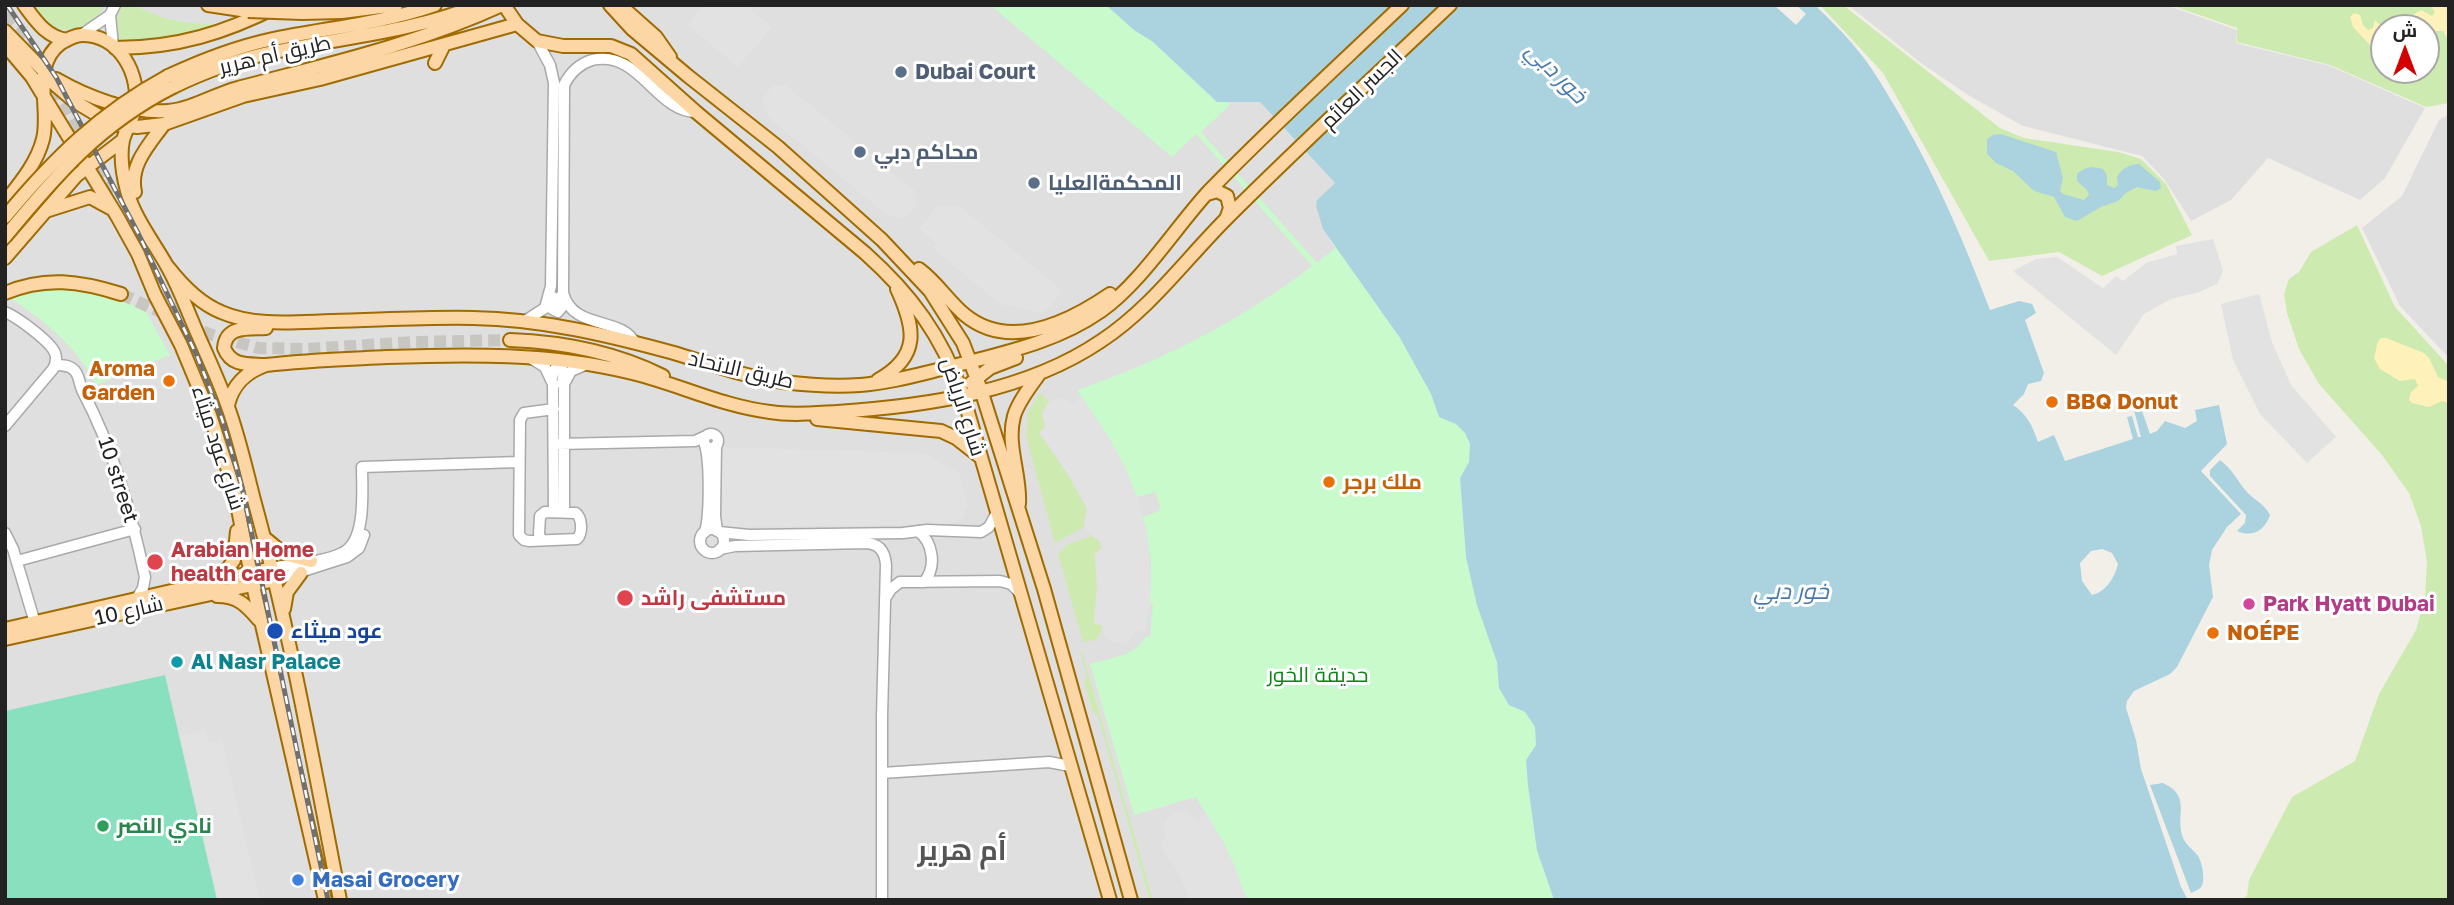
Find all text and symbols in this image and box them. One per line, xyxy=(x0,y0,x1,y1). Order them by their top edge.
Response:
north arrow xyxy=(2370,14,2440,84)
text: ش xyxy=(2393,18,2417,41)
street label: طريق أم هرير xyxy=(217,30,333,80)
water label: خور دبي xyxy=(1520,37,1592,109)
street label: الجسر العائم xyxy=(1316,44,1408,134)
place label: Dubai Court xyxy=(915,59,1036,85)
marker: Dubai Court xyxy=(893,64,909,80)
place label: محاكم دبي xyxy=(874,139,978,165)
marker: محاكم دبي xyxy=(852,144,868,160)
place label: المحكمةالعليا xyxy=(1048,170,1182,196)
marker: المحكمةالعليا xyxy=(1026,175,1042,191)
street label: طريق الاتحاد xyxy=(686,346,796,394)
street label: شارع الرياض xyxy=(935,355,991,459)
place label: Aroma Garden xyxy=(82,356,155,406)
marker: Aroma Garden xyxy=(161,373,177,389)
street label: شارع عود ميثاء xyxy=(186,383,250,513)
place label: BBQ Donut xyxy=(2066,389,2178,415)
marker: BBQ Donut xyxy=(2044,394,2060,410)
street label: 10 street xyxy=(92,434,144,526)
place label: ملك برجر xyxy=(1343,469,1422,495)
marker: ملك برجر xyxy=(1321,474,1337,490)
place label: Arabian Home health care xyxy=(171,537,314,587)
marker: Arabian Home health care xyxy=(145,552,165,572)
water label: خور دبي xyxy=(1753,578,1829,606)
place label: مستشفى راشد xyxy=(641,585,786,611)
marker: مستشفى راشد xyxy=(615,588,635,608)
street label: شارع 10 xyxy=(92,591,166,631)
place label: Park Hyatt Dubai xyxy=(2263,591,2435,617)
marker: Park Hyatt Dubai xyxy=(2241,596,2257,612)
place label: عود ميثاء xyxy=(291,618,382,644)
place label: NOÉPE xyxy=(2227,620,2299,646)
marker: عود ميثاء xyxy=(265,621,285,641)
marker: NOÉPE xyxy=(2205,625,2221,641)
place label: Al Nasr Palace xyxy=(191,649,341,675)
marker: Al Nasr Palace xyxy=(169,654,185,670)
park label: حديقة الخور xyxy=(1267,662,1369,688)
place label: نادي النصر xyxy=(117,813,212,839)
marker: نادي النصر xyxy=(95,818,111,834)
district label: أم هرير xyxy=(917,834,1007,868)
place label: Masai Grocery xyxy=(312,867,460,893)
marker: Masai Grocery xyxy=(290,872,306,888)

